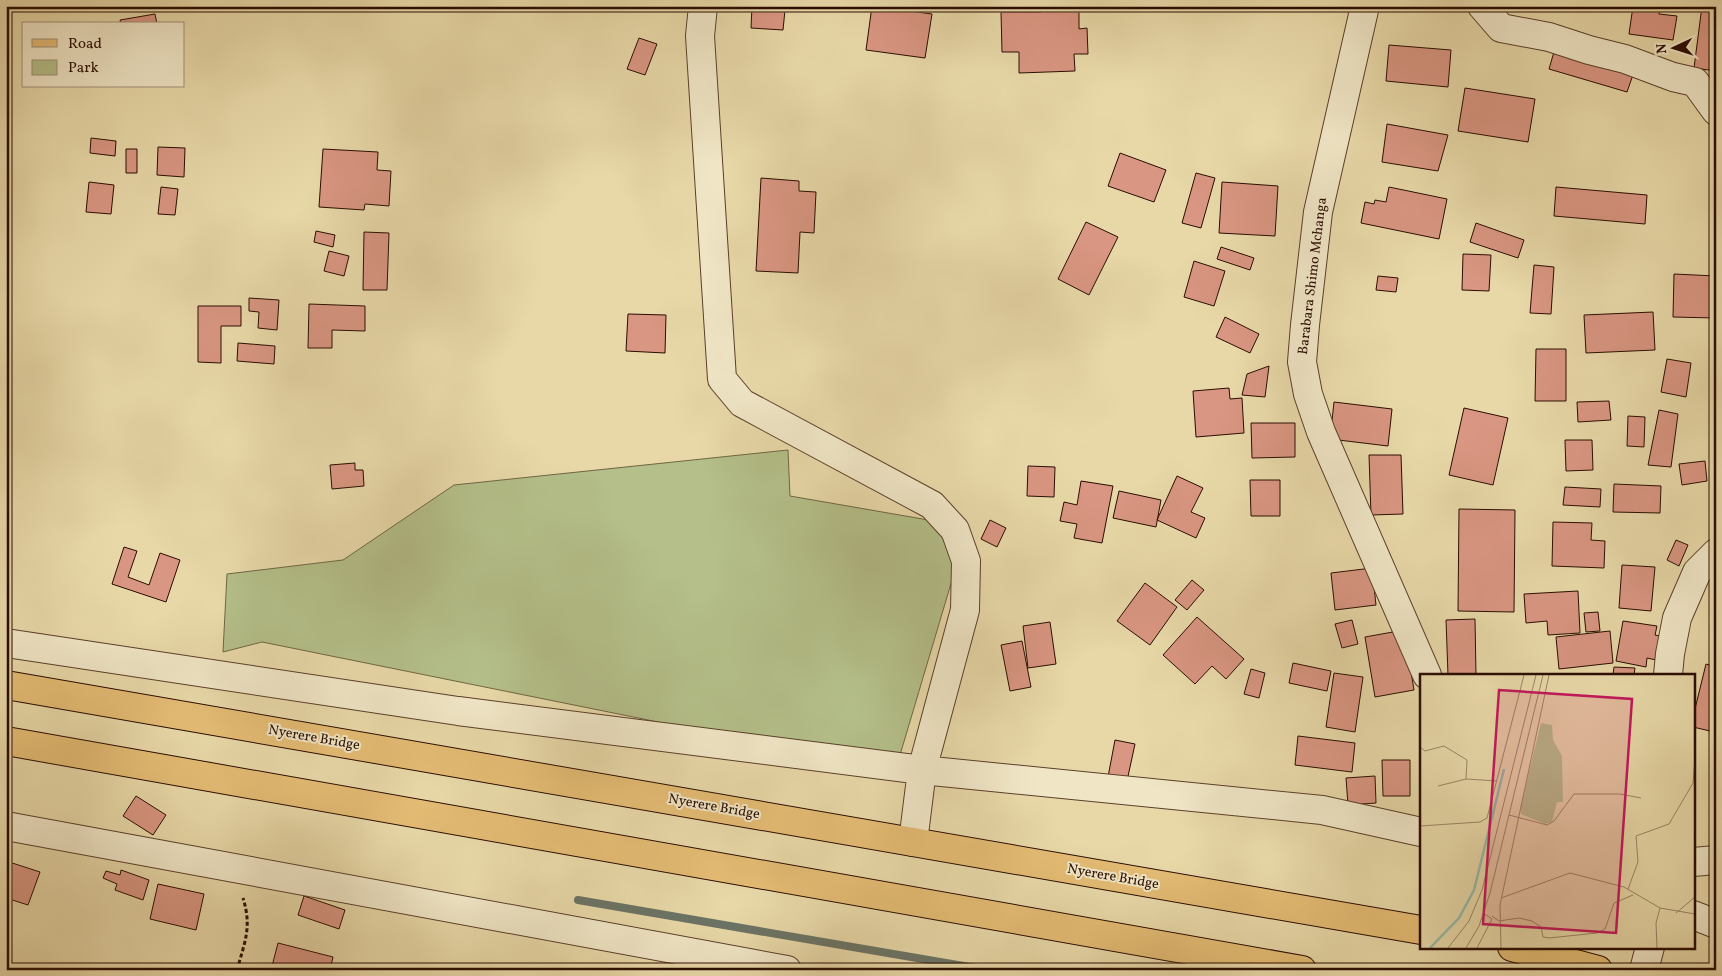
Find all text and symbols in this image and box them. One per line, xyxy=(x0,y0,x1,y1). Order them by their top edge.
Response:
legend xyxy=(22,22,185,88)
north arrow xyxy=(1650,22,1700,72)
text: Road xyxy=(68,34,102,55)
text: N xyxy=(1653,43,1672,55)
text: Park xyxy=(68,58,99,79)
street label: Barabara Shimo Mchanga xyxy=(1294,196,1332,356)
inset map xyxy=(1420,674,1694,948)
street label: Nyerere Bridge xyxy=(267,721,362,755)
street label: Nyerere Bridge xyxy=(667,790,762,824)
street label: Nyerere Bridge xyxy=(1066,860,1161,894)

